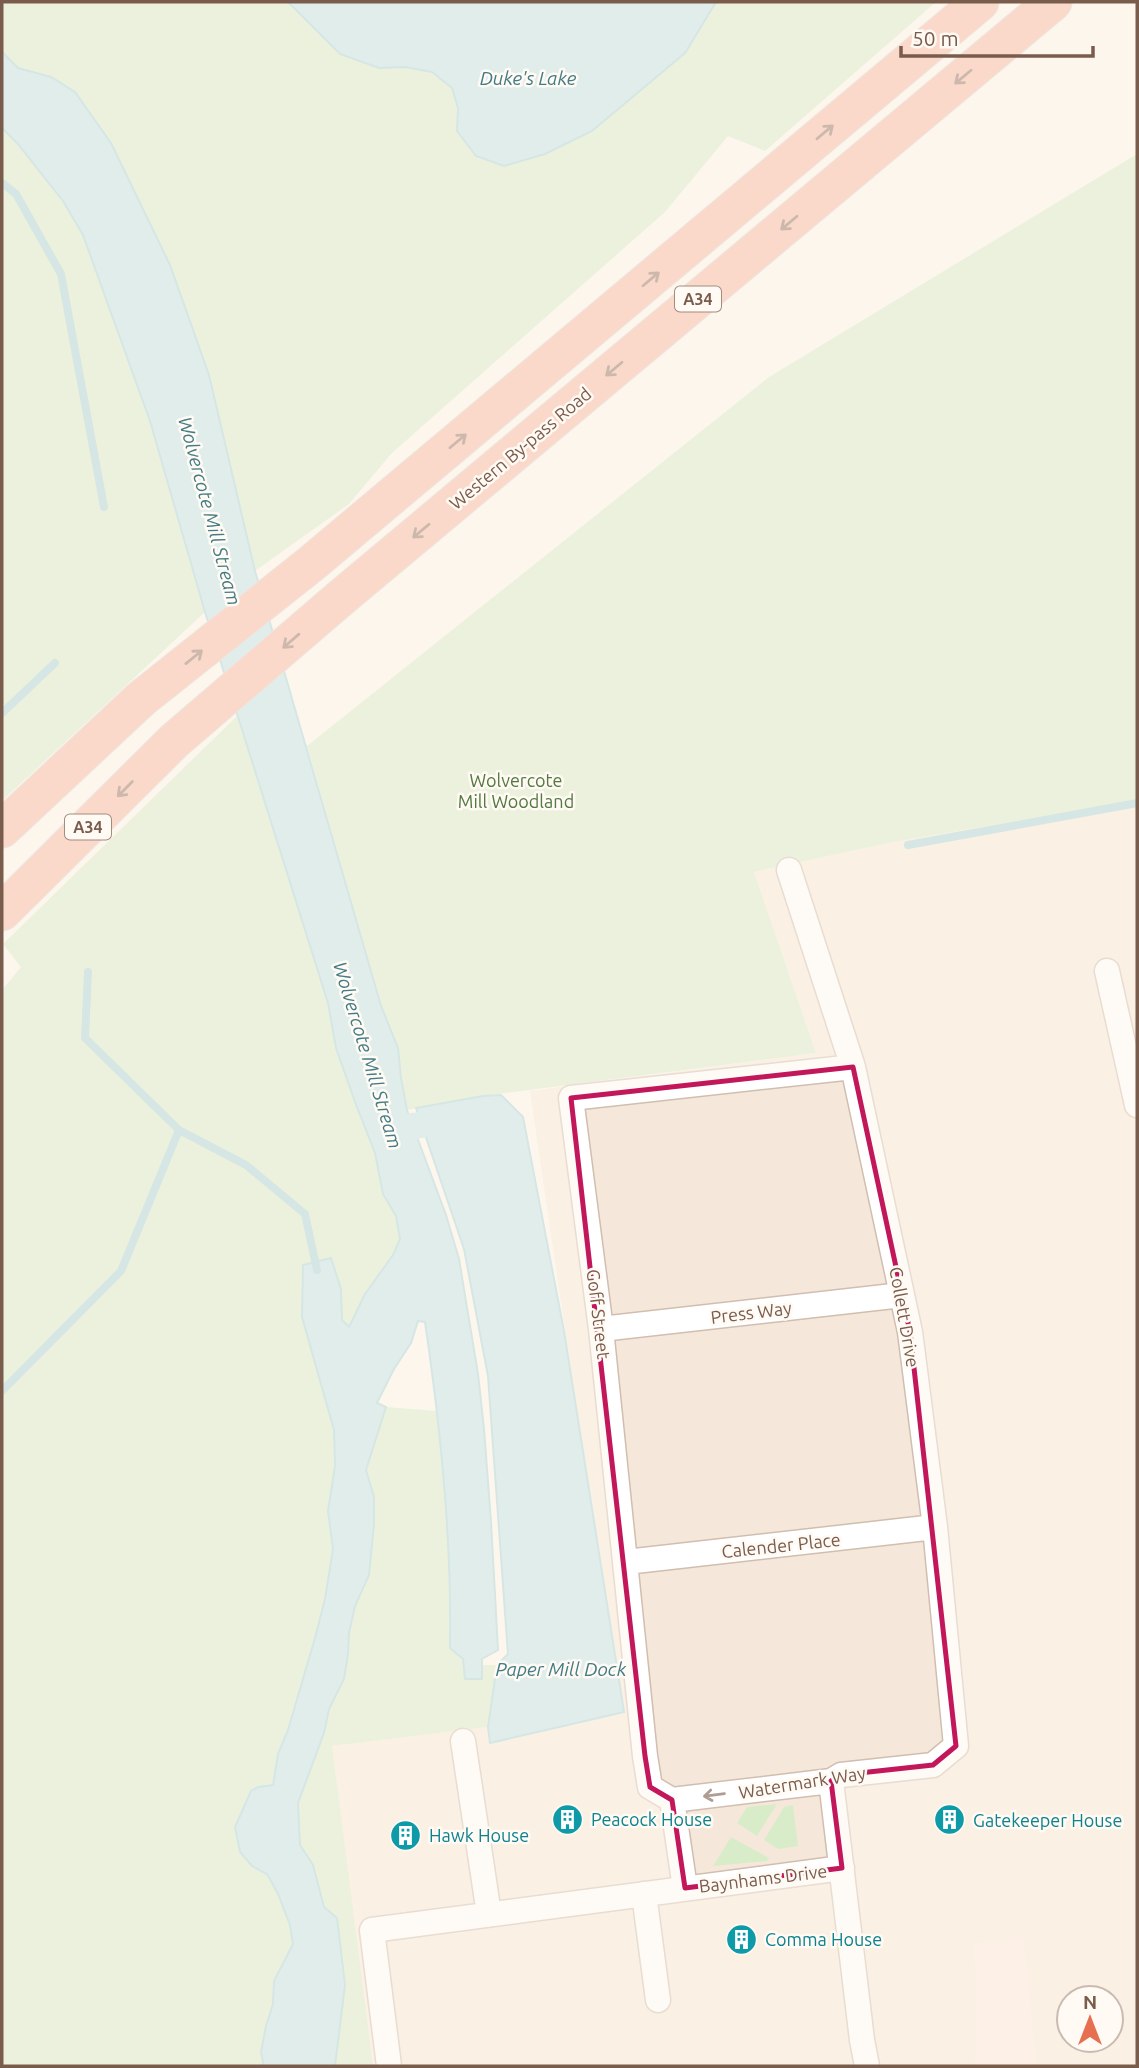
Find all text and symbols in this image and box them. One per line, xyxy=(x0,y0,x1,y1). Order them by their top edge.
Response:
scale bar xyxy=(901,14,1094,58)
text: 50 m xyxy=(912,26,959,50)
water label: Duke's Lake xyxy=(480,67,577,89)
one-way arrow xyxy=(955,69,973,85)
one-way arrow xyxy=(816,124,834,140)
one-way arrow xyxy=(780,215,798,231)
one-way arrow xyxy=(642,271,660,287)
road number: A34 xyxy=(675,286,721,312)
one-way arrow xyxy=(606,361,624,377)
street label: Western By-pass Road xyxy=(445,383,595,513)
water label: Wolvercote Mill Stream xyxy=(174,414,246,608)
one-way arrow xyxy=(449,433,467,449)
one-way arrow xyxy=(413,523,431,539)
one-way arrow xyxy=(283,633,301,649)
one-way arrow xyxy=(185,649,203,664)
park label: Wolvercote Mill Woodland xyxy=(458,770,574,811)
one-way arrow xyxy=(117,781,134,798)
road number: A34 xyxy=(65,814,111,840)
water label: Wolvercote Mill Stream xyxy=(329,959,407,1151)
street label: Collett Drive xyxy=(886,1265,924,1369)
street label: Goff Street xyxy=(584,1268,614,1360)
street label: Press Way xyxy=(709,1297,793,1327)
street label: Calender Place xyxy=(720,1529,842,1561)
water label: Paper Mill Dock xyxy=(496,1658,627,1680)
street label: Watermark Way xyxy=(737,1762,867,1802)
one-way arrow xyxy=(703,1789,726,1802)
building icon: Peacock House xyxy=(551,1802,585,1836)
building icon: Gatekeeper House xyxy=(933,1803,967,1837)
place label: Peacock House xyxy=(591,1809,712,1829)
place label: Gatekeeper House xyxy=(973,1810,1122,1830)
building icon: Hawk House xyxy=(389,1818,423,1852)
place label: Hawk House xyxy=(429,1825,529,1845)
street label: Baynhams Drive xyxy=(698,1860,828,1896)
building icon: Comma House xyxy=(725,1922,759,1956)
place label: Comma House xyxy=(765,1929,882,1949)
north arrow xyxy=(1055,1984,1125,2054)
text: N xyxy=(1083,1991,1097,2013)

